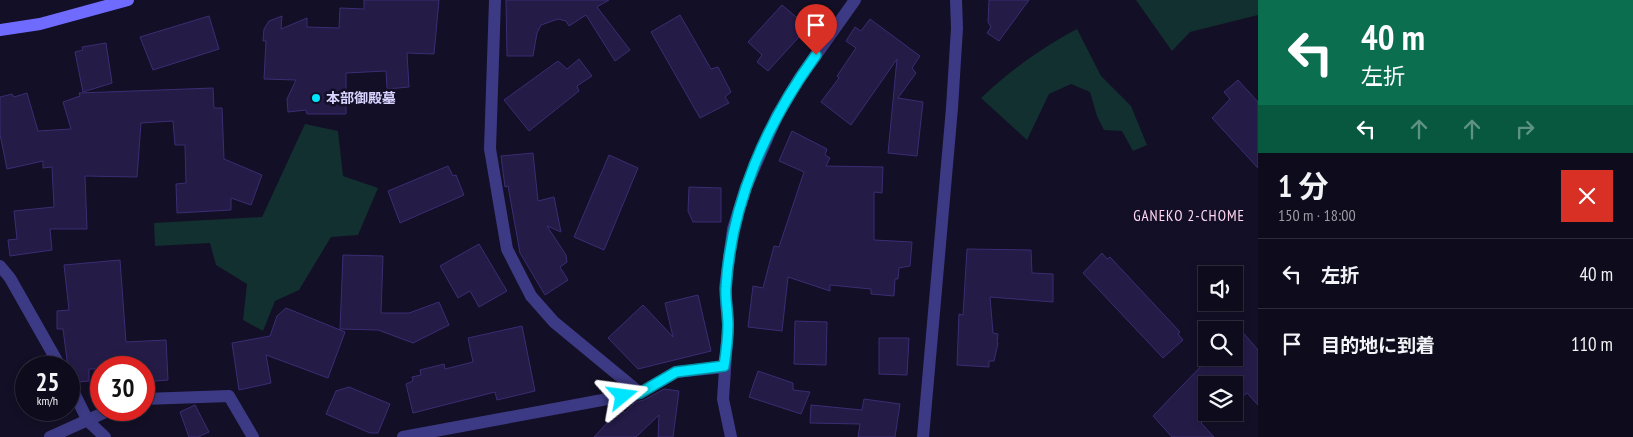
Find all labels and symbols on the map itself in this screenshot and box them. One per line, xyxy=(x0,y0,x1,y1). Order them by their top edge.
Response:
pin xyxy=(795,4,837,55)
place label: 本部御殿墓 xyxy=(326,89,396,107)
marker: 本部御殿墓 xyxy=(310,92,322,104)
district label: GANEKO 2-CHOME xyxy=(1133,206,1245,225)
speed limit sign: 30 xyxy=(90,356,155,421)
position arrow xyxy=(596,369,648,421)

